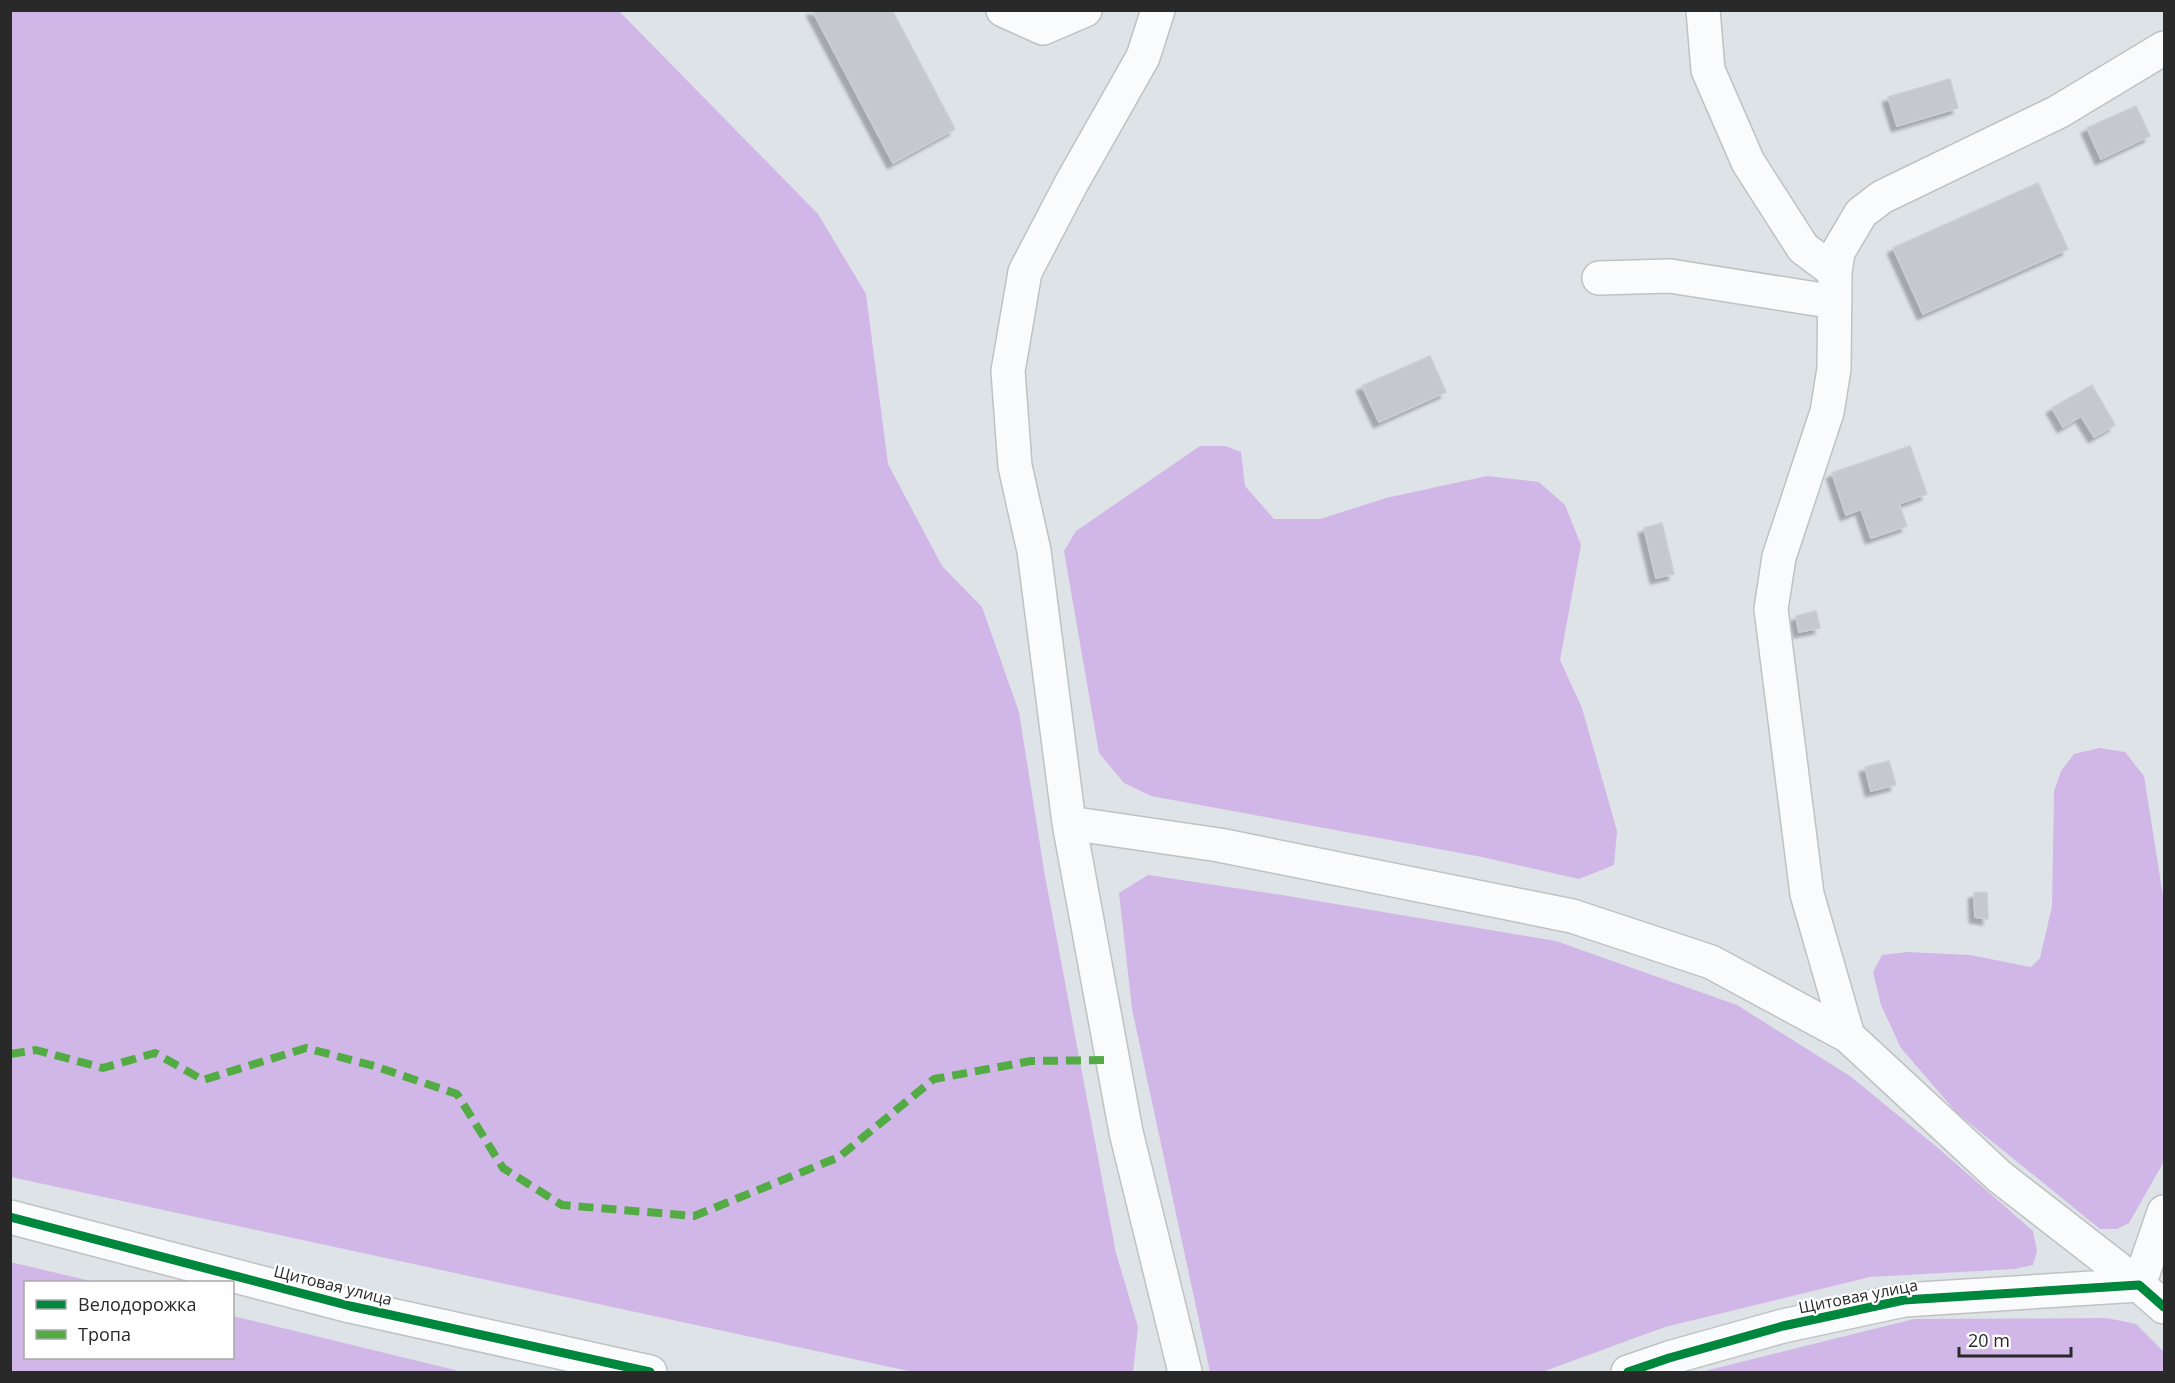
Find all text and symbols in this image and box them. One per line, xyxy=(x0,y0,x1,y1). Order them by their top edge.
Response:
street label: Щитовая улица xyxy=(272,1260,394,1310)
street label: Щитовая улица xyxy=(1796,1274,1920,1318)
legend xyxy=(24,1281,234,1359)
text: Велодорожка xyxy=(78,1292,196,1316)
scale bar xyxy=(1959,1320,2072,1358)
text: Тропа xyxy=(78,1322,131,1346)
text: 20 m xyxy=(1968,1328,2010,1352)

